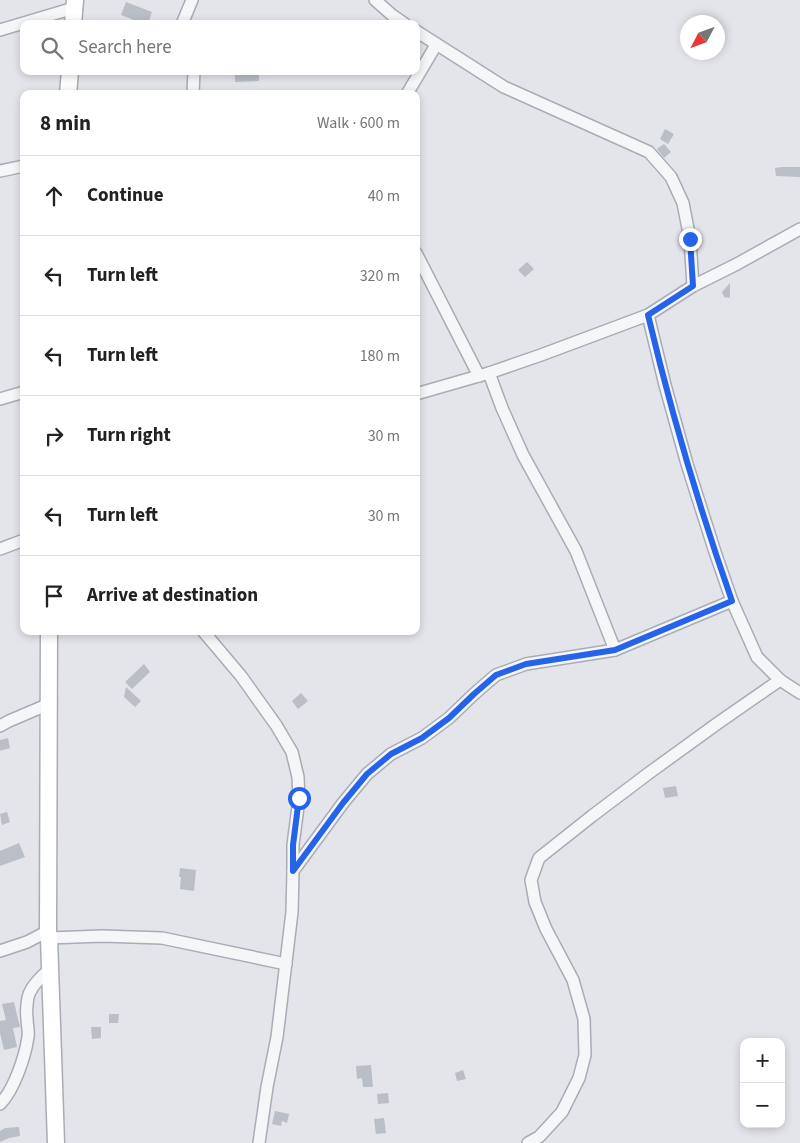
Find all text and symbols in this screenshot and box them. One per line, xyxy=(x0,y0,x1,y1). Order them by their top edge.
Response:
north arrow xyxy=(680,15,725,60)
search box xyxy=(20,20,420,75)
icon: search xyxy=(38,34,66,62)
text: Search here xyxy=(78,34,172,61)
text: 8 min xyxy=(40,108,91,138)
text: Walk · 600 m xyxy=(317,112,400,134)
icon: ahead xyxy=(40,182,68,210)
text: Continue xyxy=(87,182,164,209)
text: 40 m xyxy=(368,185,400,207)
route end xyxy=(679,228,702,251)
icon: left xyxy=(40,262,68,290)
text: Turn left xyxy=(87,262,158,289)
text: 320 m xyxy=(360,265,400,287)
icon: left xyxy=(40,342,68,370)
text: Turn left xyxy=(87,342,158,369)
text: 180 m xyxy=(360,345,400,367)
icon: right xyxy=(40,422,68,450)
text: Turn right xyxy=(87,422,171,449)
text: 30 m xyxy=(368,425,400,447)
icon: left xyxy=(40,502,68,530)
text: Turn left xyxy=(87,502,158,529)
text: 30 m xyxy=(368,505,400,527)
icon: arrive xyxy=(40,582,68,610)
text: Arrive at destination xyxy=(87,582,258,609)
route start xyxy=(288,787,311,810)
map controls xyxy=(740,1038,785,1128)
button: + xyxy=(740,1038,785,1083)
button: − xyxy=(740,1083,785,1128)

